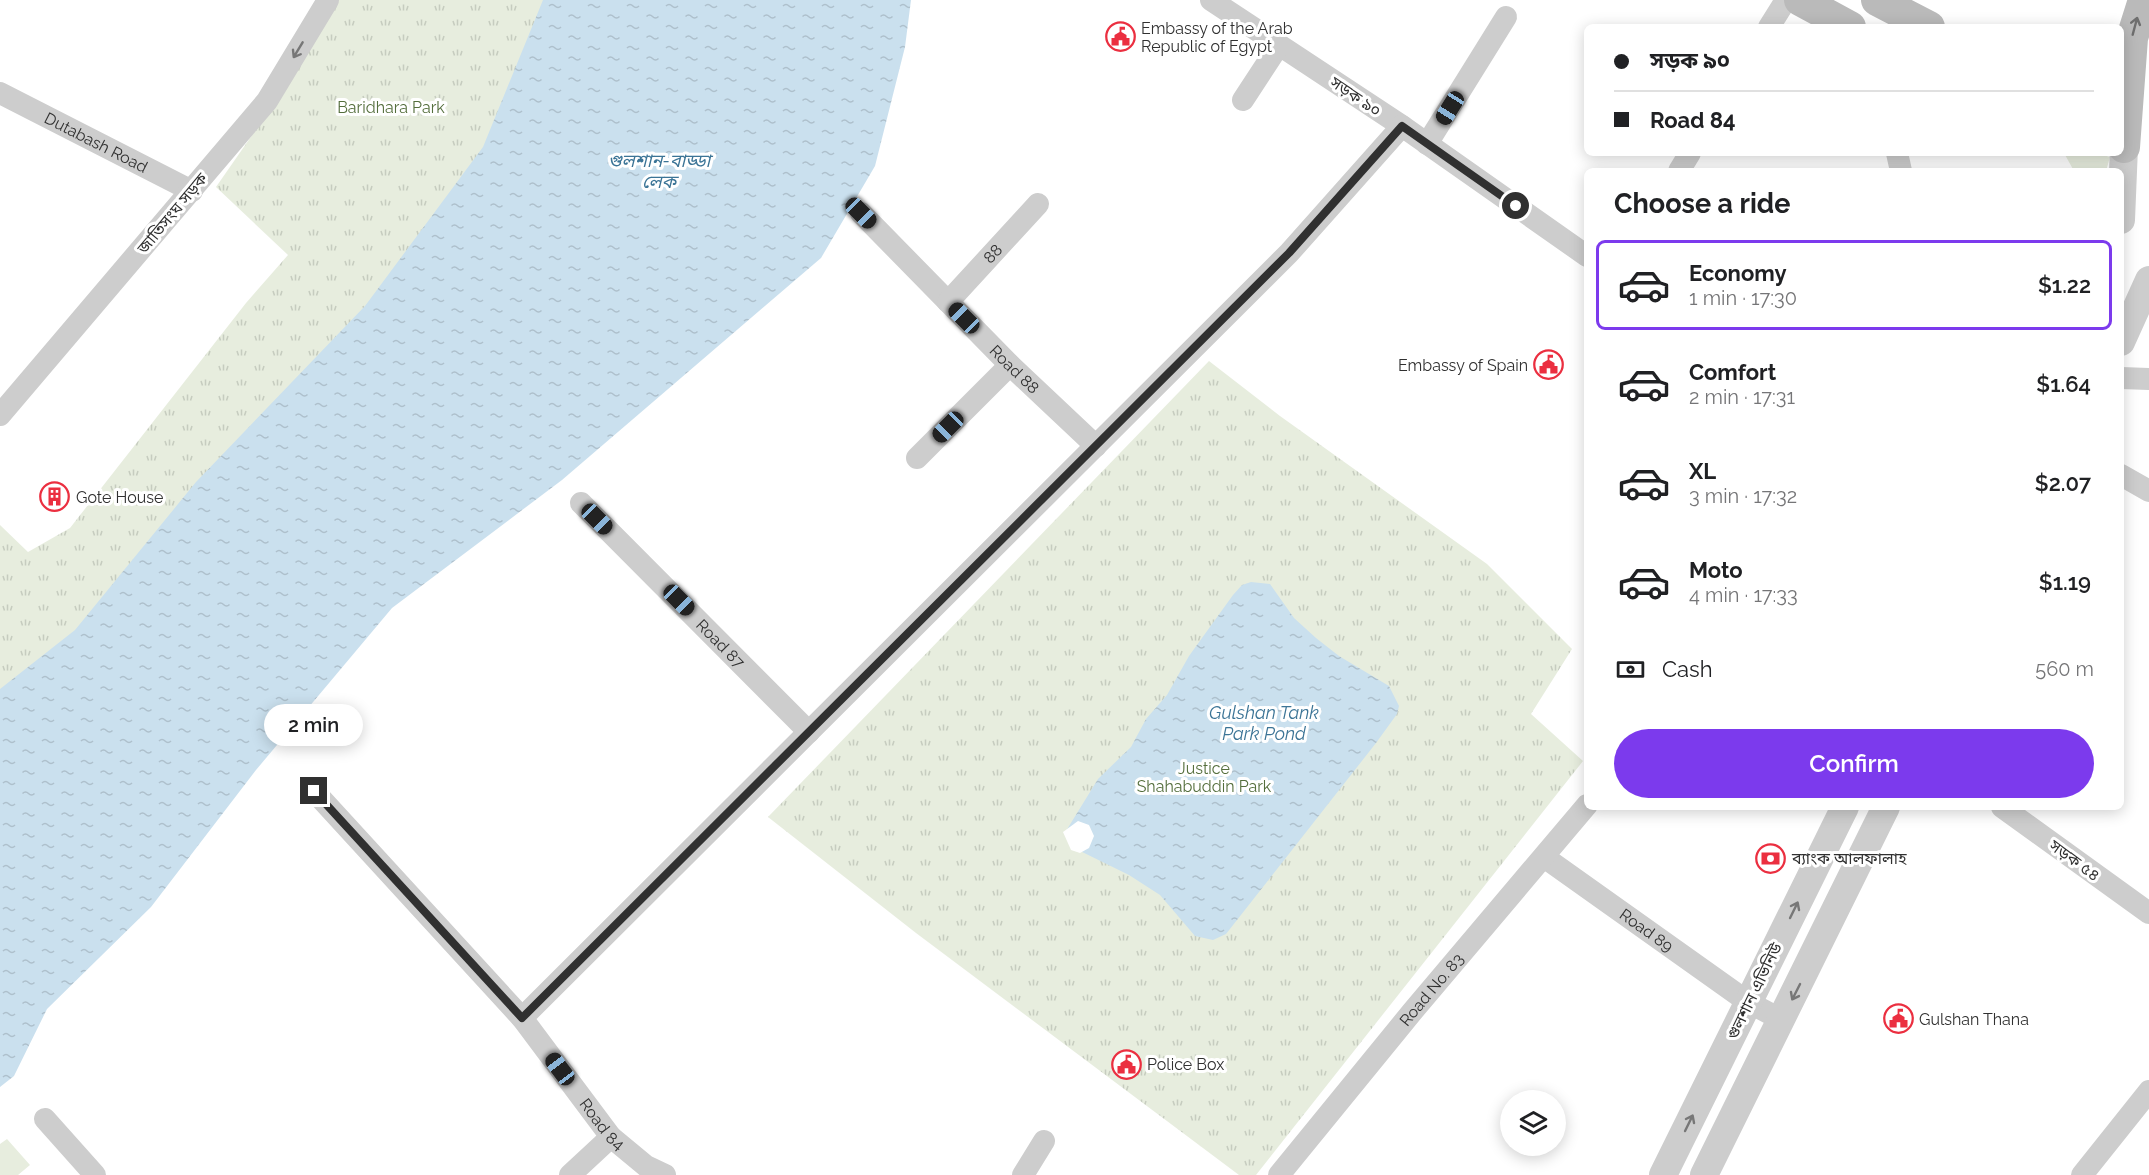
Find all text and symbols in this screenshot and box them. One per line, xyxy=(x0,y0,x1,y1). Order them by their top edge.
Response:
one-way arrow xyxy=(2130,17,2141,36)
place label: Embassy of the Arab Republic of Egypt xyxy=(1141,19,1293,56)
public building icon: Embassy of the Arab Republic of Egypt xyxy=(1104,21,1136,53)
one-way arrow xyxy=(292,41,304,58)
text: সড়ক ৯০ xyxy=(1650,47,1730,73)
street label: সড়ক ৯০ xyxy=(1326,72,1385,120)
car xyxy=(1433,88,1467,128)
park label: Baridhara Park xyxy=(337,98,445,117)
text: Road 84 xyxy=(1650,107,1736,133)
street label: Dutabash Road xyxy=(41,108,151,177)
water label: গুলশান-বাড্ডা লেক xyxy=(608,150,713,192)
street label: জাতিসংঘ সড়ক xyxy=(133,169,212,258)
text: Choose a ride xyxy=(1614,188,1790,219)
route start xyxy=(1502,192,1529,219)
car xyxy=(842,194,880,232)
street label: 88 xyxy=(980,240,1006,267)
icon: car xyxy=(1617,258,1671,312)
text: Economy xyxy=(1689,260,1787,286)
text: $1.22 xyxy=(2038,272,2091,298)
text: 1 min · 17:30 xyxy=(1689,286,1797,310)
car xyxy=(945,299,983,337)
street label: Road 88 xyxy=(986,341,1043,398)
public building icon: Embassy of Spain xyxy=(1533,349,1565,381)
place label: Embassy of Spain xyxy=(1398,356,1528,375)
icon: car xyxy=(1617,357,1671,411)
text: Comfort xyxy=(1689,359,1776,385)
text: $1.64 xyxy=(2036,371,2091,397)
text: 2 min · 17:31 xyxy=(1689,385,1795,409)
car xyxy=(929,408,967,446)
icon: car xyxy=(1617,456,1671,510)
text: XL xyxy=(1689,458,1716,484)
text: $2.07 xyxy=(2035,470,2091,496)
building icon: Gote House xyxy=(39,481,71,513)
text: 3 min · 17:32 xyxy=(1689,484,1797,508)
place label: Gote House xyxy=(76,488,163,507)
car xyxy=(578,500,616,538)
icon: car xyxy=(1617,555,1671,609)
text: Moto xyxy=(1689,557,1743,583)
text: $1.19 xyxy=(2039,569,2091,595)
car xyxy=(660,581,698,619)
text: 4 min · 17:33 xyxy=(1689,583,1798,607)
street label: Road 87 xyxy=(692,616,749,672)
icon: cash xyxy=(1614,653,1647,686)
text: Cash xyxy=(1662,656,1713,682)
text: 560 m xyxy=(2035,657,2094,681)
water label: Gulshan Tank Park Pond xyxy=(1209,702,1319,744)
callout: 2 min xyxy=(264,704,364,746)
text: 2 min xyxy=(288,713,339,737)
button: Confirm xyxy=(1614,729,2094,798)
park label: Justice Shahabuddin Park xyxy=(1137,759,1272,796)
route end xyxy=(300,777,327,804)
street label: সড়ক ৫৪ xyxy=(2045,835,2103,885)
bank icon: ব্যাংক আলফালাহ xyxy=(1755,842,1787,874)
place label: ব্যাংক আলফালাহ xyxy=(1791,849,1907,868)
one-way arrow xyxy=(1788,902,1800,920)
street label: Road 89 xyxy=(1616,905,1677,956)
street label: গুলশান এভিনিউ xyxy=(1723,939,1786,1043)
street label: Road No. 83 xyxy=(1396,950,1468,1030)
one-way arrow xyxy=(1790,982,1801,1000)
public building icon: Gulshan Thana xyxy=(1882,1003,1914,1035)
place label: Gulshan Thana xyxy=(1919,1010,2029,1029)
public building icon: Police Box xyxy=(1110,1048,1142,1080)
car xyxy=(542,1049,578,1089)
place label: Police Box xyxy=(1147,1055,1224,1074)
map controls xyxy=(1500,1090,1566,1156)
button: layers xyxy=(1500,1090,1566,1156)
street label: Road 84 xyxy=(576,1095,628,1154)
one-way arrow xyxy=(1683,1114,1695,1132)

